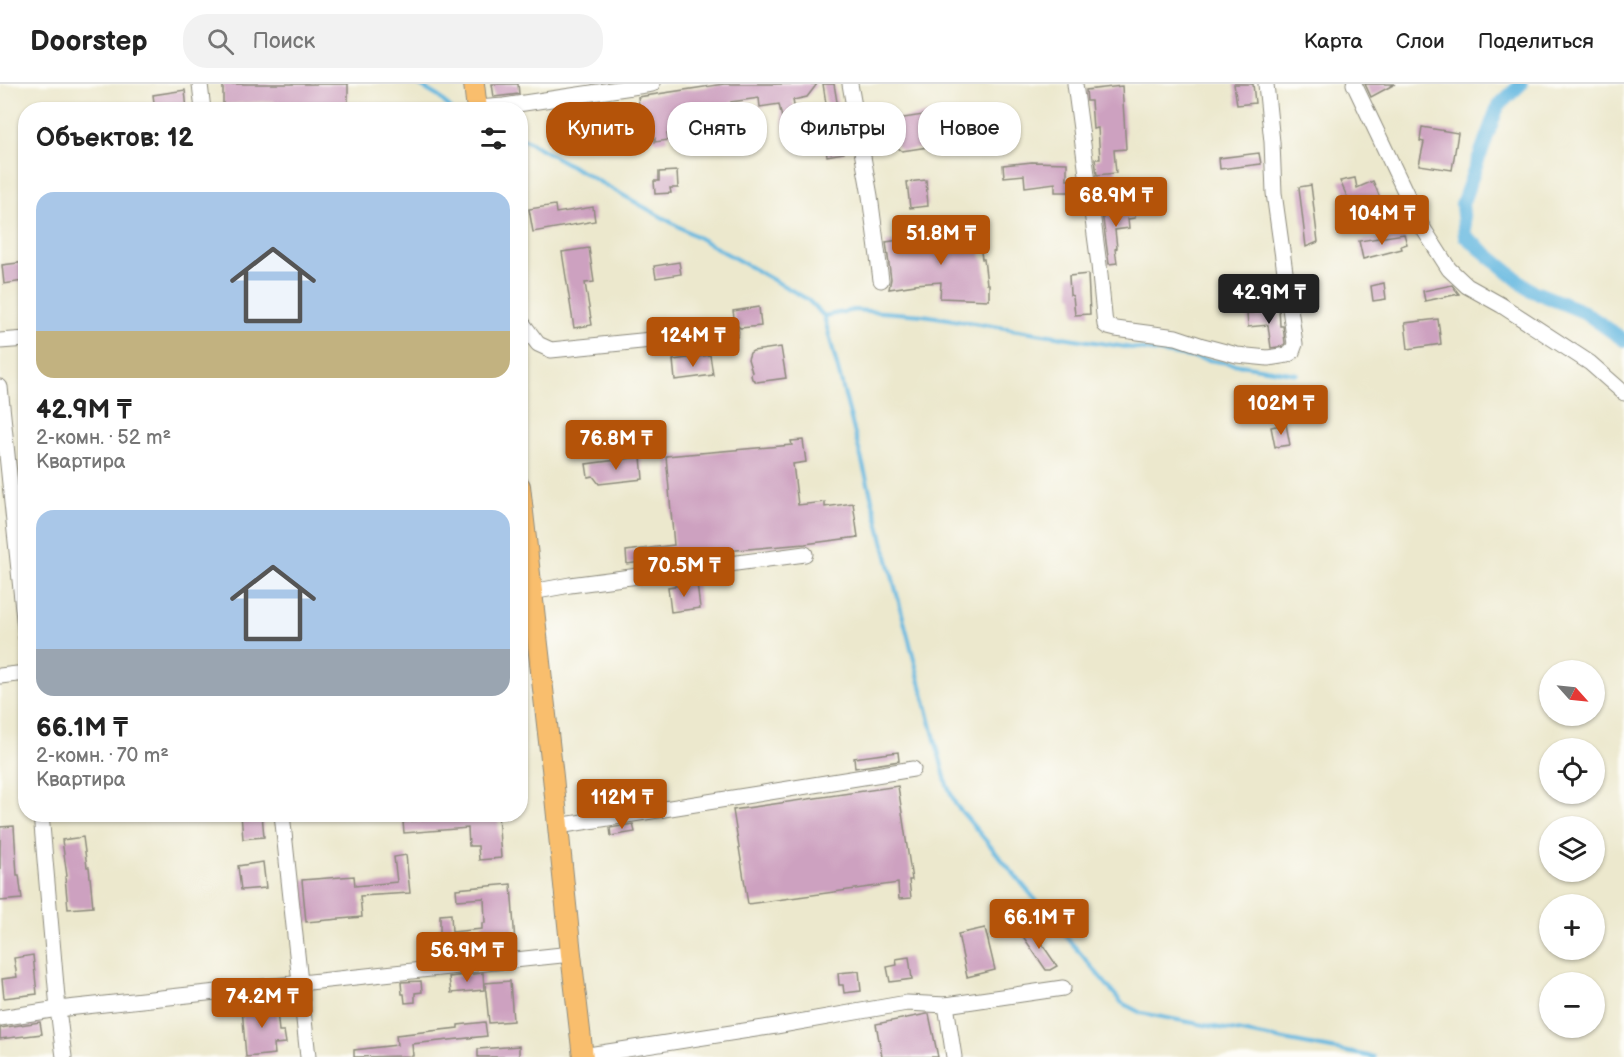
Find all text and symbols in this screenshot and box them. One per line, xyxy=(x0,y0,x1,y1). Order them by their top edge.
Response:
search box xyxy=(183,14,603,68)
text: Doorstep xyxy=(30,25,147,58)
icon: search xyxy=(204,25,237,58)
text: Поиск xyxy=(252,28,315,55)
text: Карта xyxy=(1304,29,1363,54)
text: Слои xyxy=(1396,29,1445,54)
text: Поделиться xyxy=(1478,29,1594,54)
chip: Купить xyxy=(546,102,655,156)
chip: Снять xyxy=(667,102,767,156)
chip: Фильтры xyxy=(779,102,906,156)
chip: Новое xyxy=(918,102,1021,156)
icon: filters xyxy=(477,122,510,155)
text: Объектов: 12 xyxy=(36,123,194,154)
pin: 68.9M ₸ xyxy=(1061,177,1171,228)
text: 68.9M ₸ xyxy=(1079,184,1153,208)
pin: 104M ₸ xyxy=(1333,195,1431,246)
text: 104M ₸ xyxy=(1349,202,1415,226)
pin: 51.8M ₸ xyxy=(886,215,996,266)
text: 51.8M ₸ xyxy=(906,222,976,246)
icon: home xyxy=(219,231,327,339)
pin: 42.9M ₸ xyxy=(1214,274,1324,325)
text: 42.9M ₸ xyxy=(1232,281,1306,305)
pin: 124M ₸ xyxy=(644,317,742,368)
text: 124M ₸ xyxy=(661,324,725,348)
pin: 102M ₸ xyxy=(1232,385,1330,436)
text: 102M ₸ xyxy=(1248,392,1314,416)
text: 42.9M ₸ xyxy=(36,395,131,426)
pin: 76.8M ₸ xyxy=(561,420,671,471)
text: 2-комн. · 52 m² xyxy=(36,426,171,450)
text: 76.8M ₸ xyxy=(580,427,652,451)
text: Квартира xyxy=(36,450,126,474)
pin: 70.5M ₸ xyxy=(629,547,739,598)
icon: home xyxy=(219,549,327,657)
text: 70.5M ₸ xyxy=(648,554,721,578)
north arrow xyxy=(1539,660,1605,726)
map controls xyxy=(1539,660,1605,1038)
text: 66.1M ₸ xyxy=(36,713,128,744)
button: locate xyxy=(1539,738,1605,804)
text: 2-комн. · 70 m² xyxy=(36,744,169,768)
text: Квартира xyxy=(36,768,126,792)
pin: 112M ₸ xyxy=(573,779,671,830)
text: 112M ₸ xyxy=(591,786,653,810)
button: layers xyxy=(1539,816,1605,882)
button: + xyxy=(1539,894,1605,960)
pin: 66.1M ₸ xyxy=(984,899,1094,950)
text: 66.1M ₸ xyxy=(1004,906,1074,930)
pin: 56.9M ₸ xyxy=(412,932,522,983)
text: 56.9M ₸ xyxy=(430,939,504,963)
button: − xyxy=(1539,972,1605,1038)
pin: 74.2M ₸ xyxy=(207,978,317,1029)
text: 74.2M ₸ xyxy=(226,985,298,1009)

